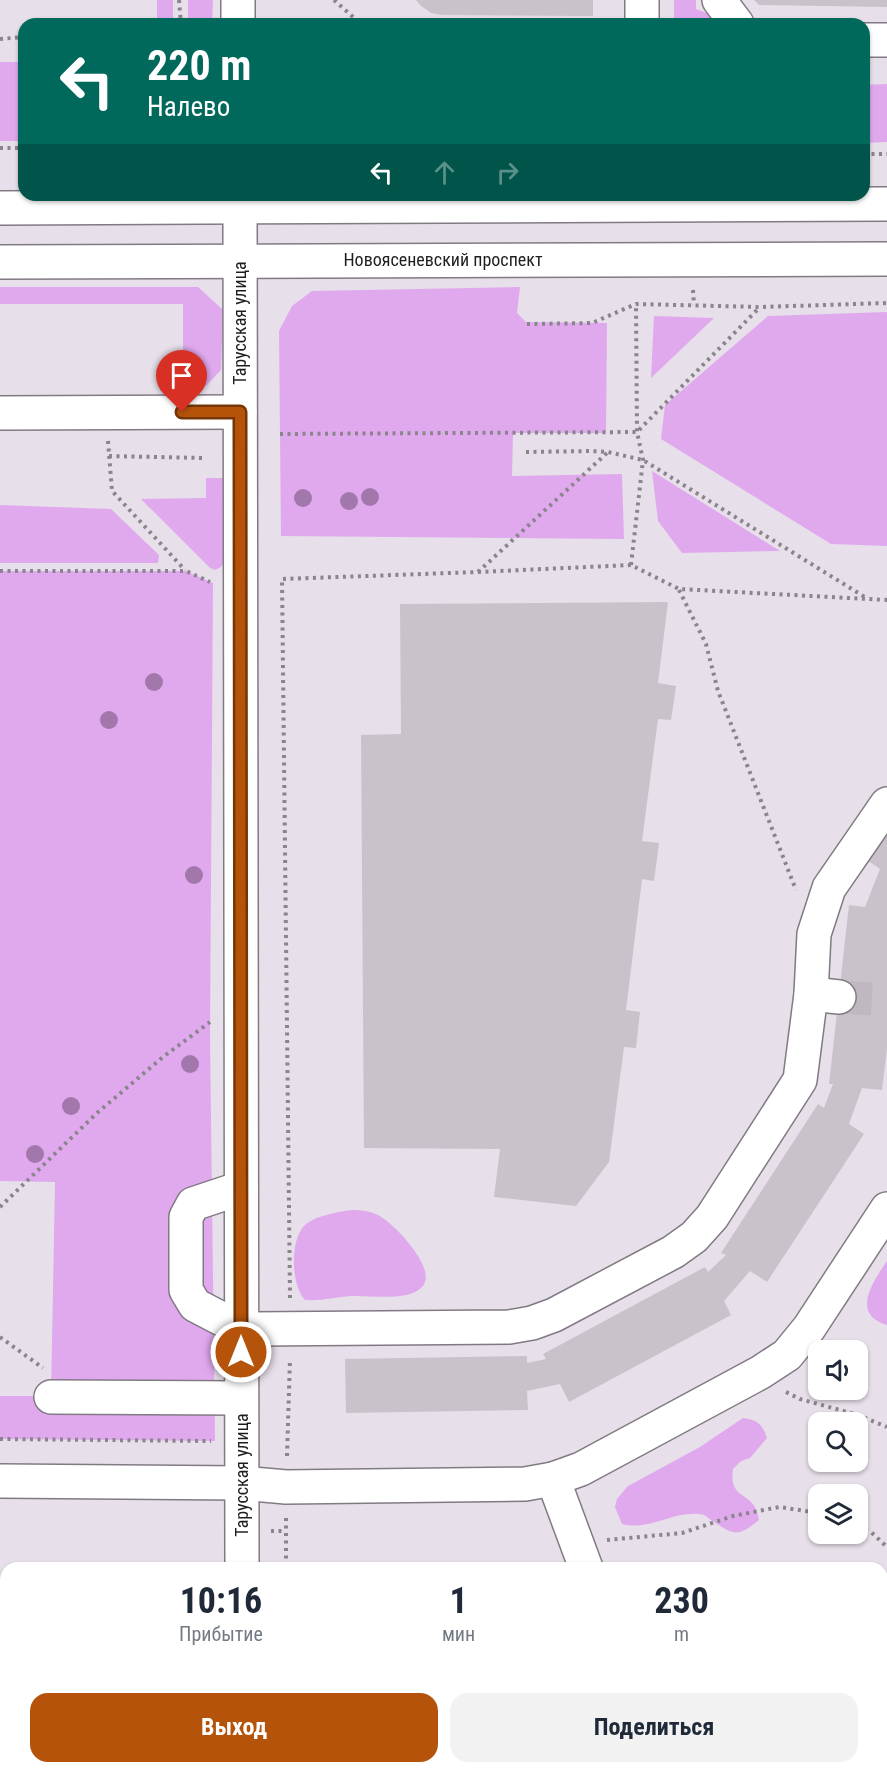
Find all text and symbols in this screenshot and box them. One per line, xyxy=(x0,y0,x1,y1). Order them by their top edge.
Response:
text: 220 m xyxy=(147,41,252,90)
icon: left xyxy=(48,42,126,120)
text: Налево xyxy=(147,91,230,123)
icon: left xyxy=(365,156,398,189)
icon: ahead xyxy=(428,156,461,189)
icon: right xyxy=(491,156,524,189)
street label: Новоясеневский проспект xyxy=(343,249,543,270)
street label: Тарусская улица xyxy=(229,261,250,385)
pin xyxy=(156,350,207,412)
icon: arrive xyxy=(165,359,198,392)
position arrow xyxy=(209,1320,273,1384)
map controls xyxy=(808,1340,868,1544)
button: sound xyxy=(808,1340,868,1400)
button: search xyxy=(808,1412,868,1472)
street label: Тарусская улица xyxy=(231,1413,252,1537)
button: layers xyxy=(808,1484,868,1544)
text: 10:16 xyxy=(180,1580,262,1622)
text: 1 xyxy=(449,1580,468,1622)
text: 230 xyxy=(654,1580,709,1622)
text: Прибытие xyxy=(179,1622,263,1646)
text: мин xyxy=(442,1622,475,1646)
text: m xyxy=(674,1622,689,1646)
button: Выход xyxy=(30,1693,438,1762)
button: Поделиться xyxy=(450,1693,858,1762)

